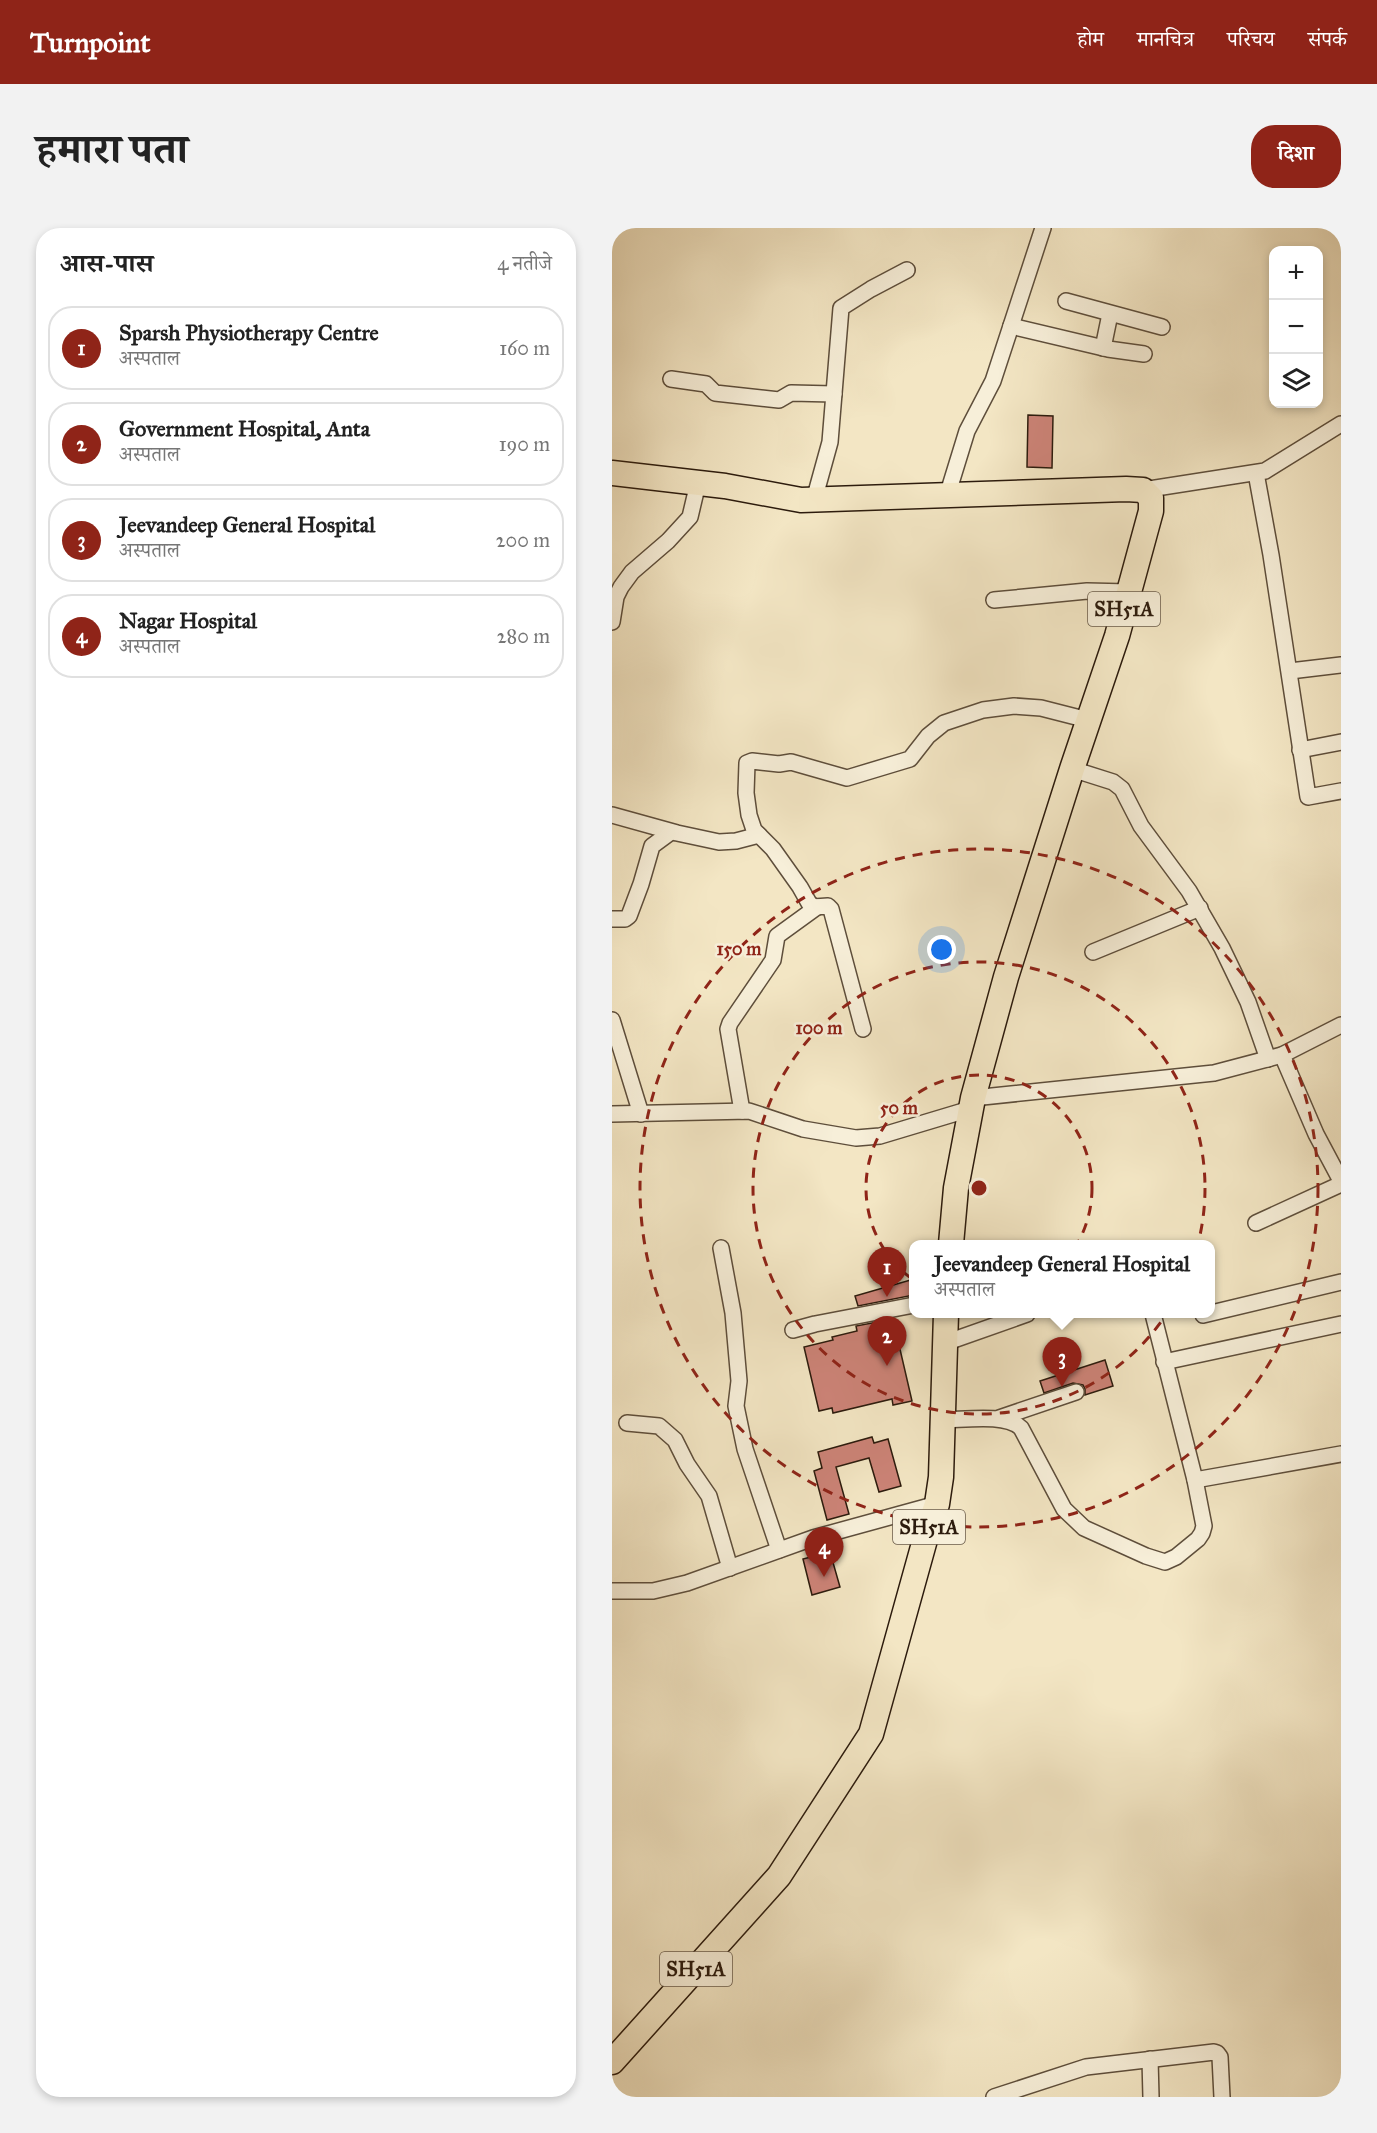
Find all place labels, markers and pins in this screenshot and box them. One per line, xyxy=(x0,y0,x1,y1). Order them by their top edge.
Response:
centre of rings xyxy=(969,1178,989,1198)
pin: 1 xyxy=(868,1248,906,1297)
pin: 2 xyxy=(868,1316,906,1366)
pin: 3 xyxy=(1042,1338,1082,1387)
pin: 4 xyxy=(804,1528,844,1577)

